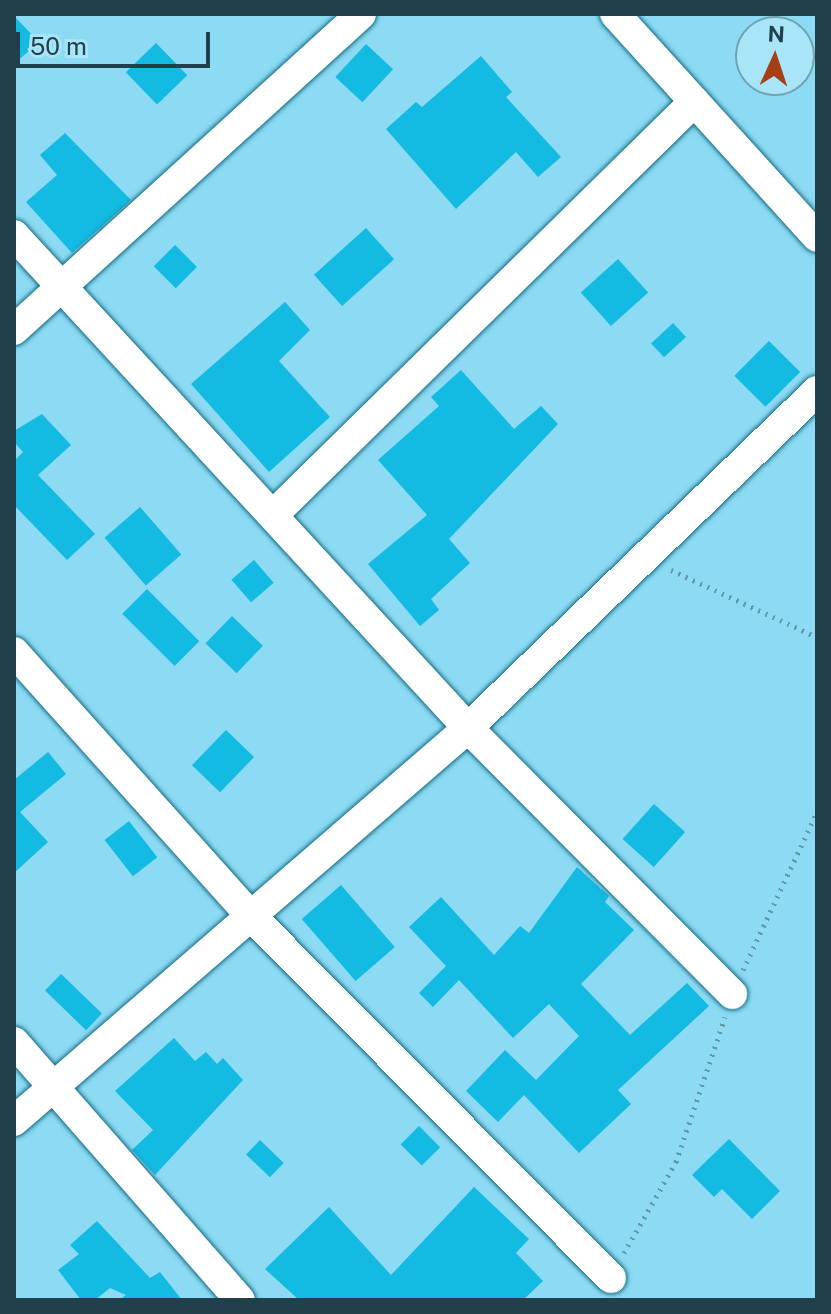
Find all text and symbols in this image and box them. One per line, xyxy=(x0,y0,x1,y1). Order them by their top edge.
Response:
scale bar xyxy=(20,16,214,66)
north arrow xyxy=(735,16,815,96)
text: N xyxy=(767,21,785,47)
text: 50 m xyxy=(30,32,87,60)

